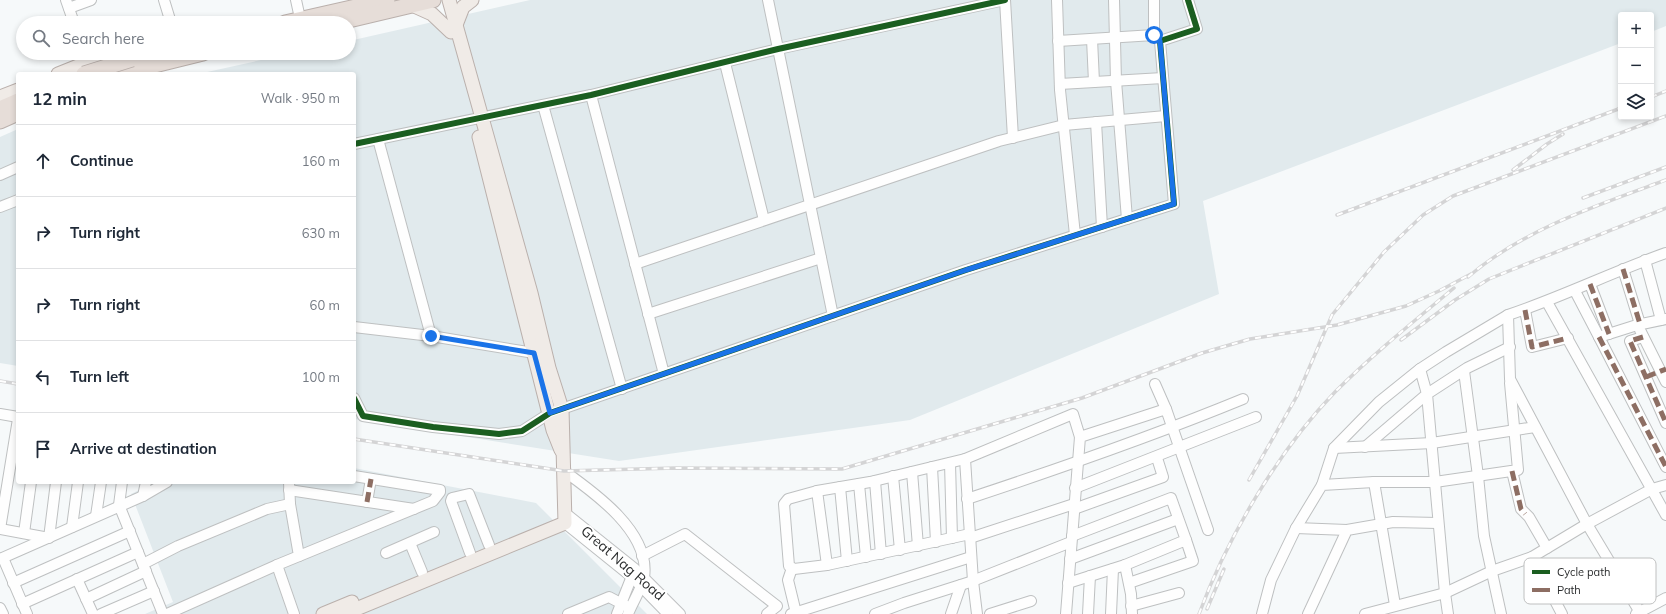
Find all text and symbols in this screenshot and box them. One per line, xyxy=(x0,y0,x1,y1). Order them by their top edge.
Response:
map controls xyxy=(1618,12,1654,120)
button: + xyxy=(1618,12,1654,48)
search box xyxy=(16,16,356,60)
route start xyxy=(1145,26,1163,44)
icon: search xyxy=(30,27,52,49)
text: Search here xyxy=(62,29,144,48)
button: − xyxy=(1618,48,1654,84)
button: layers xyxy=(1618,84,1654,120)
text: 12 min xyxy=(32,88,87,109)
text: Walk · 950 m xyxy=(261,90,340,106)
icon: ahead xyxy=(32,150,54,172)
text: Continue xyxy=(70,151,133,170)
text: 160 m xyxy=(302,153,340,169)
icon: right xyxy=(32,222,54,244)
text: Turn right xyxy=(70,223,140,242)
text: 630 m xyxy=(302,225,340,241)
icon: right xyxy=(32,294,54,316)
text: Turn right xyxy=(70,295,140,314)
text: 60 m xyxy=(310,297,340,313)
route end xyxy=(422,327,440,345)
icon: left xyxy=(32,366,54,388)
text: Turn left xyxy=(70,367,129,386)
text: 100 m xyxy=(302,369,340,385)
icon: arrive xyxy=(32,438,54,460)
text: Arrive at destination xyxy=(70,439,217,458)
street label: Great Nag Road xyxy=(577,522,669,604)
legend xyxy=(1524,558,1656,604)
text: Cycle path xyxy=(1557,565,1610,579)
text: Path xyxy=(1557,583,1581,597)

